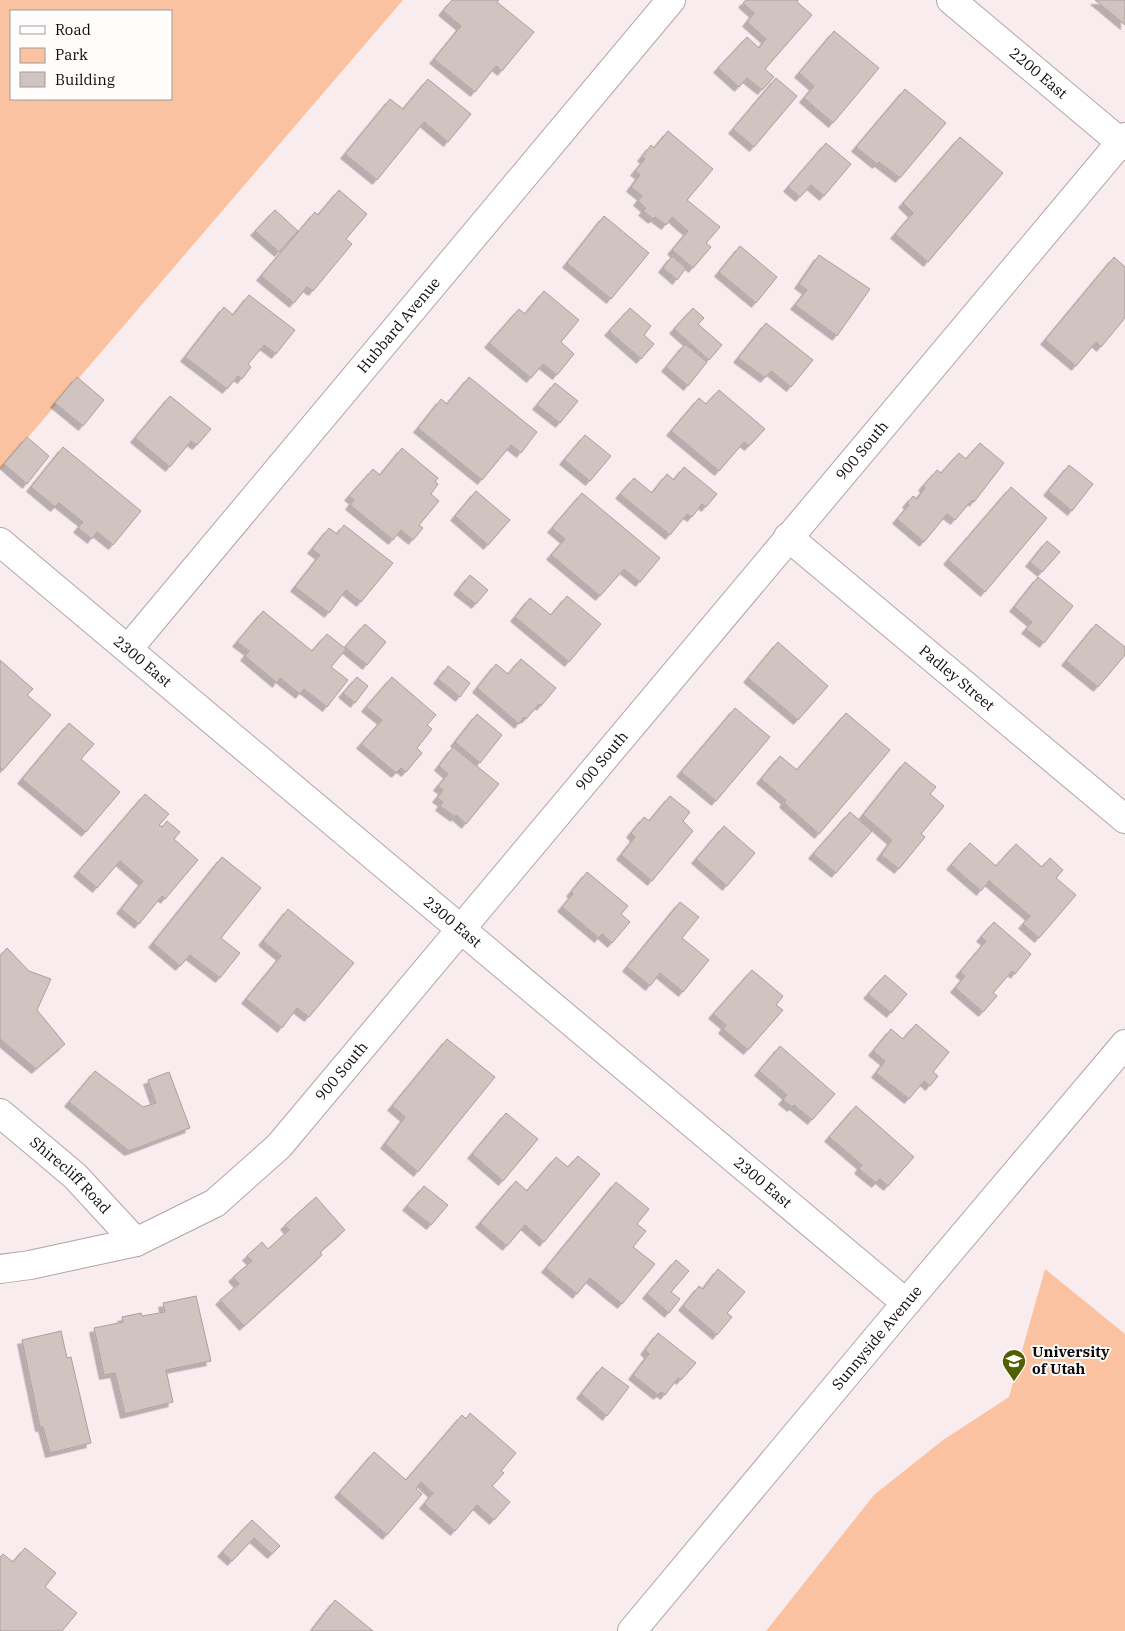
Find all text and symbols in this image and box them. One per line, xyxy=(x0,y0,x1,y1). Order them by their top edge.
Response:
legend xyxy=(10,10,172,100)
text: Road xyxy=(55,20,91,39)
street label: 2200 East xyxy=(1006,43,1072,103)
text: Park xyxy=(55,45,88,64)
text: Building xyxy=(55,70,115,89)
street label: Hubbard Avenue xyxy=(353,273,444,377)
street label: 900 South xyxy=(831,417,892,484)
street label: 2300 East xyxy=(110,631,176,691)
street label: Padley Street xyxy=(915,641,999,715)
street label: 900 South xyxy=(571,727,632,794)
street label: 2300 East xyxy=(420,892,486,951)
street label: 900 South xyxy=(311,1037,372,1105)
street label: Shirecliff Road xyxy=(26,1132,115,1217)
street label: 2300 East xyxy=(730,1152,796,1212)
street label: Sunnyside Avenue xyxy=(827,1281,926,1394)
place label: University of Utah xyxy=(1032,1342,1110,1378)
school or university icon: University of Utah xyxy=(1001,1348,1027,1382)

